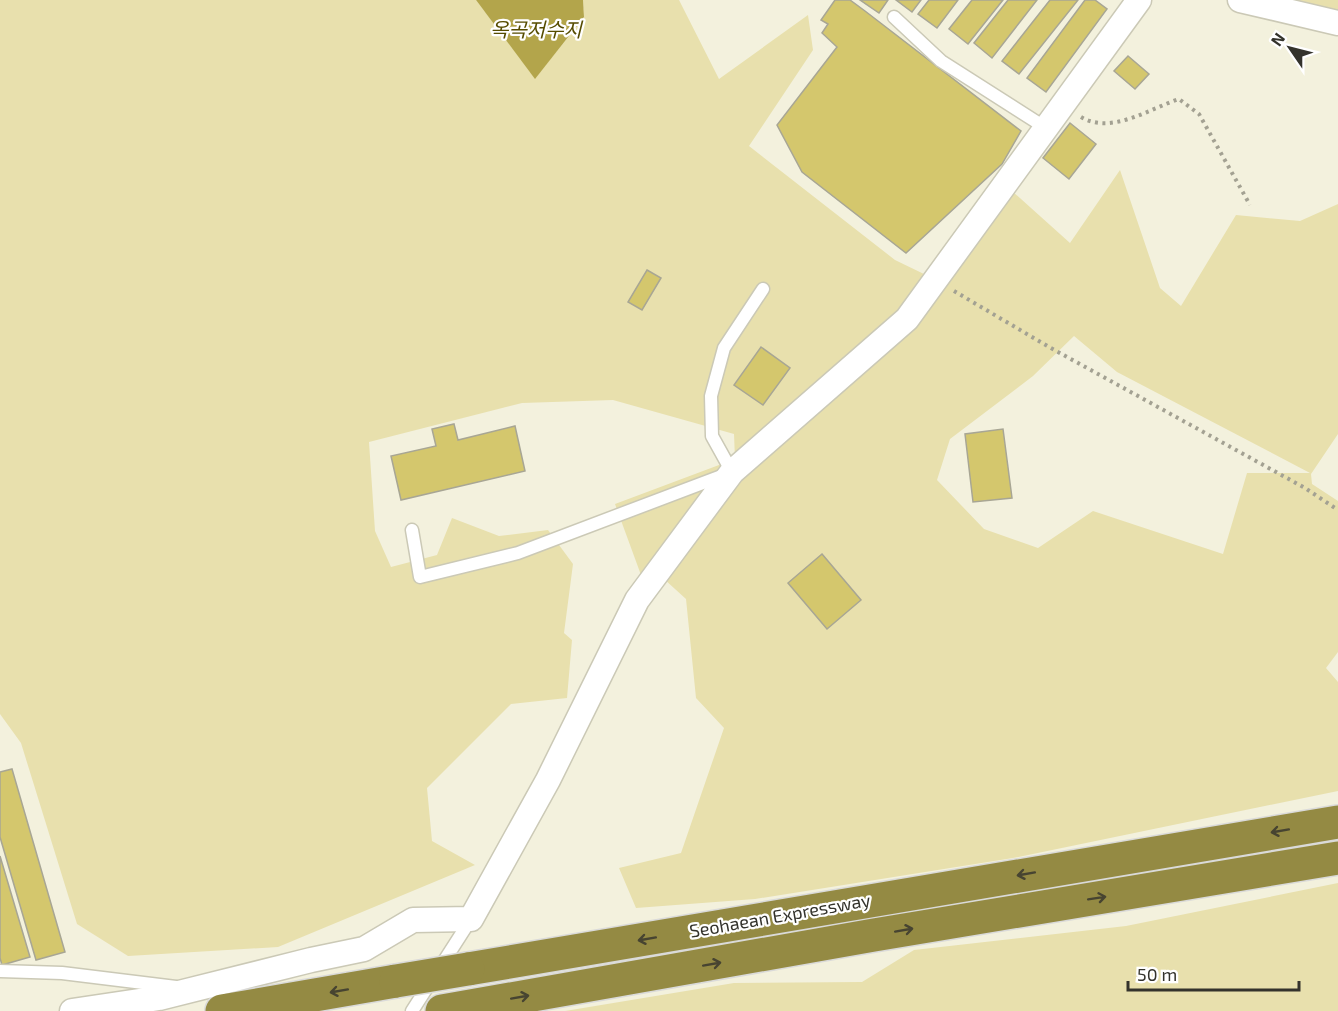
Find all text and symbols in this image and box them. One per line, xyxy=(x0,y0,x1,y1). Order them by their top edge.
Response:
water label: 옥곡저수지 xyxy=(490,17,584,41)
north arrow xyxy=(1260,18,1320,78)
text: N xyxy=(1266,29,1288,49)
one-way arrow xyxy=(1271,826,1291,837)
one-way arrow xyxy=(1017,869,1036,880)
street label: Seohaean Expressway xyxy=(688,888,873,942)
one-way arrow xyxy=(1086,892,1106,903)
one-way arrow xyxy=(894,925,914,936)
one-way arrow xyxy=(638,933,658,944)
scale bar xyxy=(1128,954,1299,992)
one-way arrow xyxy=(702,958,721,969)
text: 50 m xyxy=(1137,963,1177,985)
one-way arrow xyxy=(329,986,349,997)
one-way arrow xyxy=(510,991,529,1002)

